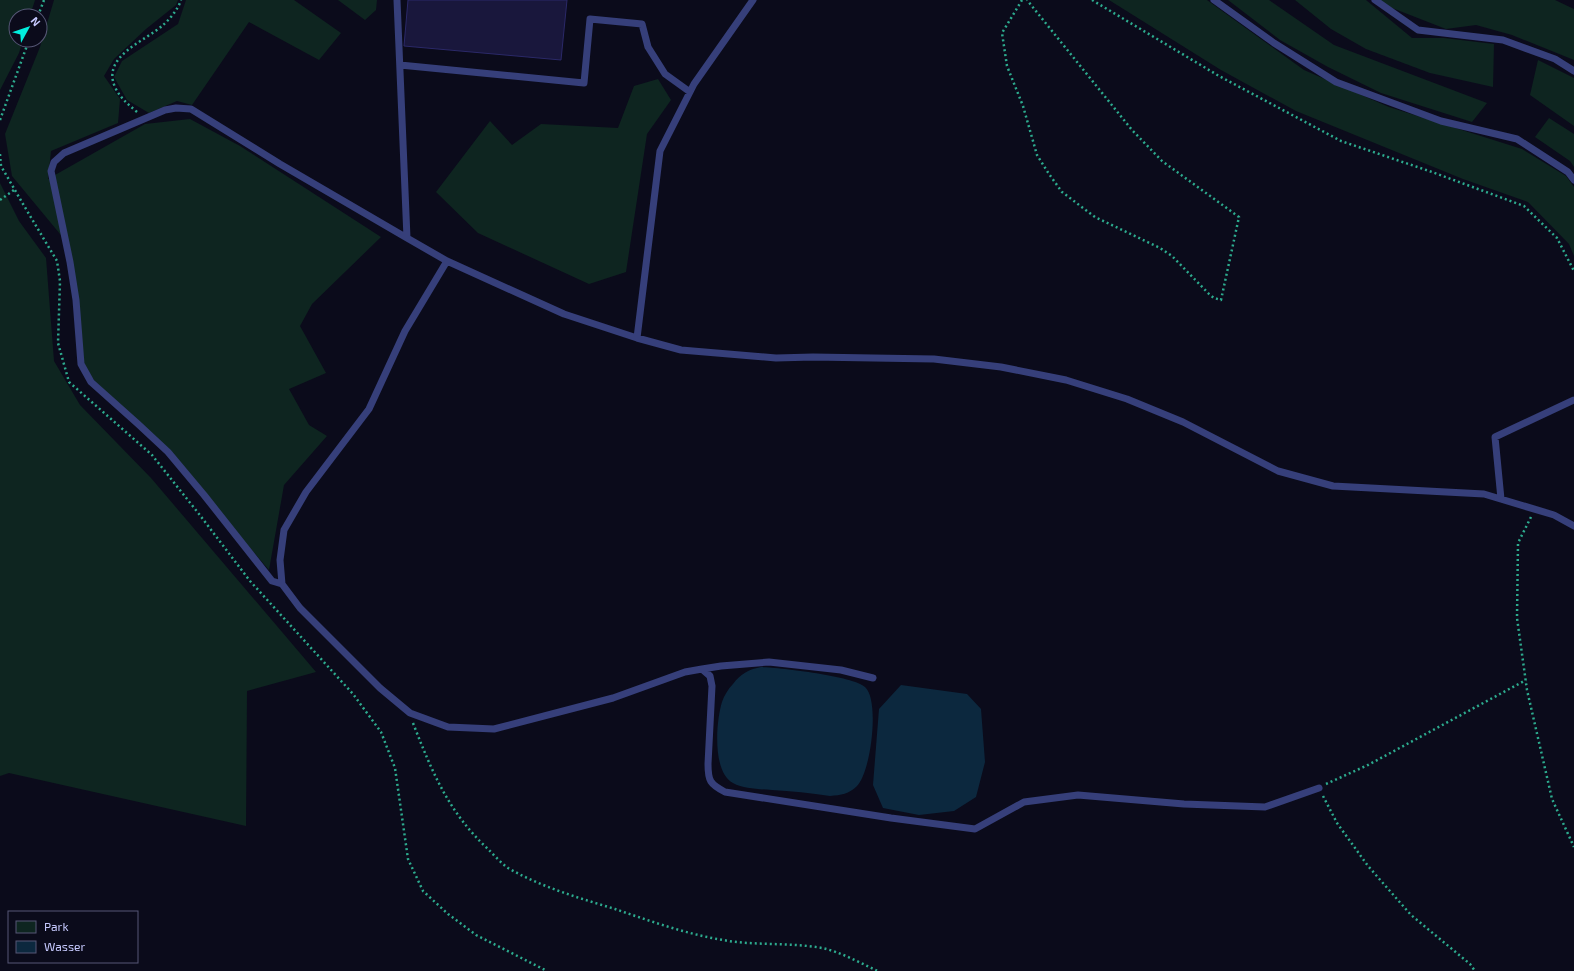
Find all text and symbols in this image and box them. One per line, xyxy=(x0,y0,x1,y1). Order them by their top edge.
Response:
north arrow xyxy=(8,8,48,48)
text: N xyxy=(29,14,44,29)
legend xyxy=(8,911,138,963)
text: Park xyxy=(44,919,69,933)
text: Wasser xyxy=(44,939,85,953)

